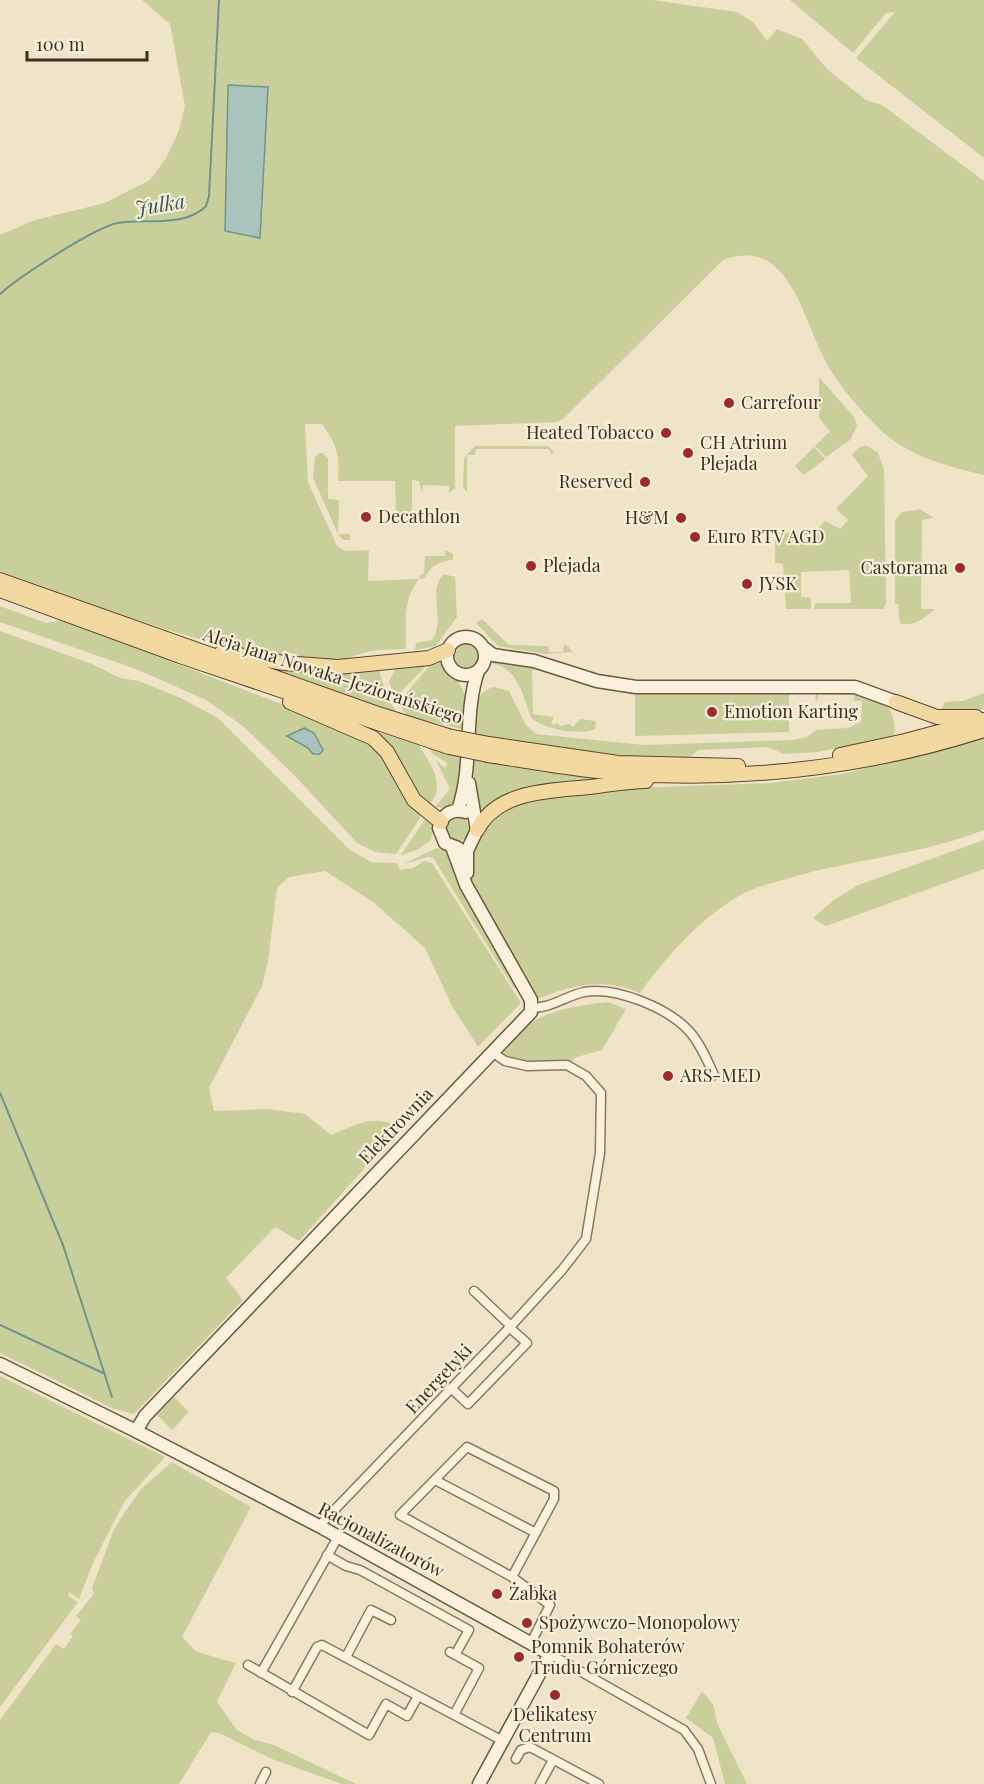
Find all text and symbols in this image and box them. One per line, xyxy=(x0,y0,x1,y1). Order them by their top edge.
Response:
scale bar xyxy=(27,24,147,62)
text: 100 m xyxy=(36,32,85,56)
water label: Julka xyxy=(133,186,187,221)
place label: Carrefour xyxy=(741,390,821,414)
marker: Carrefour xyxy=(722,396,736,410)
place label: Heated Tobacco xyxy=(526,420,654,444)
marker: Heated Tobacco xyxy=(659,426,673,440)
place label: CH Atrium Plejada xyxy=(700,430,787,475)
marker: CH Atrium Plejada xyxy=(681,446,695,460)
place label: Reserved xyxy=(559,469,634,493)
marker: Reserved xyxy=(638,475,652,489)
place label: Decathlon xyxy=(378,504,461,528)
place label: H&M xyxy=(625,505,669,529)
marker: Decathlon xyxy=(359,510,373,524)
marker: H&M xyxy=(674,511,688,525)
place label: Euro RTV AGD xyxy=(707,524,825,548)
marker: Euro RTV AGD xyxy=(688,530,702,544)
place label: Plejada xyxy=(543,553,601,577)
place label: Castorama xyxy=(860,555,948,579)
marker: Plejada xyxy=(524,559,538,573)
marker: Castorama xyxy=(953,561,967,575)
place label: JYSK xyxy=(758,571,797,595)
marker: JYSK xyxy=(740,577,754,591)
street label: Aleja Jana Nowaka-Jeziorańskiego xyxy=(199,621,466,728)
place label: Emotion Karting xyxy=(724,699,859,723)
marker: Emotion Karting xyxy=(705,705,719,719)
place label: ARS-MED xyxy=(679,1063,761,1087)
marker: ARS-MED xyxy=(661,1069,675,1083)
street label: Elektrownia xyxy=(353,1082,438,1169)
street label: Energetyki xyxy=(400,1338,477,1418)
street label: Racjonalizatorów xyxy=(314,1496,449,1582)
place label: Żabka xyxy=(509,1581,557,1605)
marker: Żabka xyxy=(490,1587,504,1601)
place label: Spożywczo-Monopolowy xyxy=(539,1610,740,1634)
marker: Spożywczo-Monopolowy xyxy=(520,1616,534,1630)
place label: Pomnik Bohaterów Trudu Górniczego xyxy=(531,1634,685,1679)
marker: Pomnik Bohaterów Trudu Górniczego xyxy=(512,1650,526,1664)
marker: Delikatesy Centrum xyxy=(548,1688,562,1702)
place label: Delikatesy Centrum xyxy=(513,1702,597,1747)

